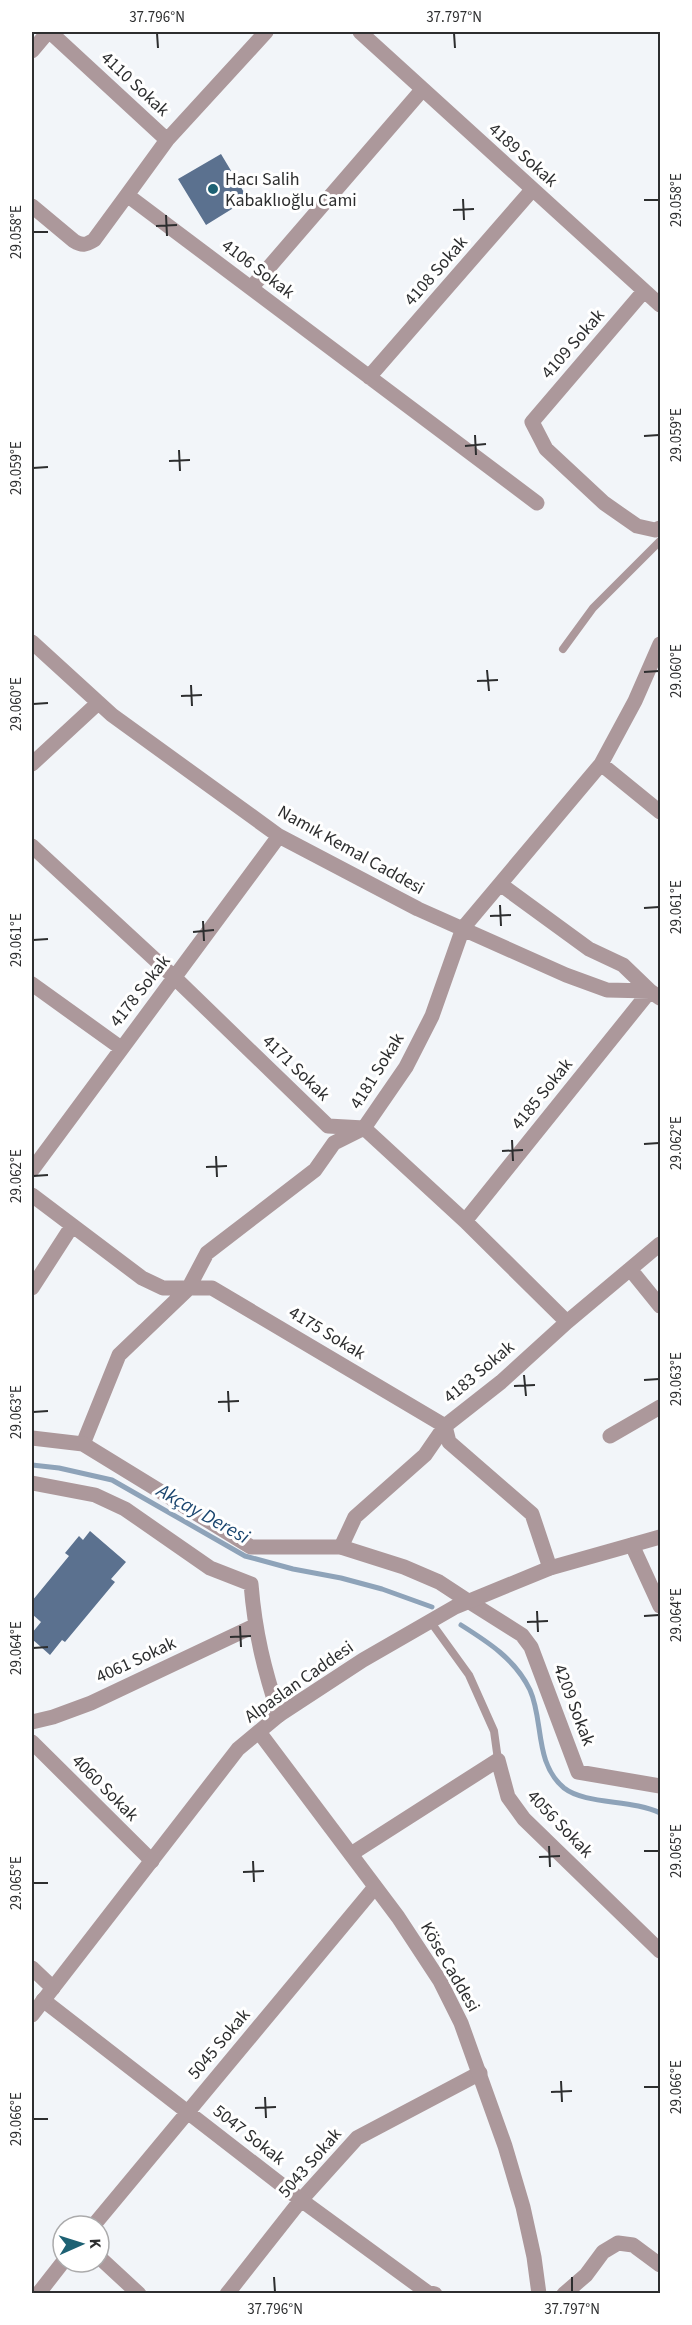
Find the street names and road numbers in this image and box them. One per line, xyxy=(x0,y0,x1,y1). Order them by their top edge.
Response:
street label: 4110 Sokak xyxy=(95,46,175,122)
street label: 4189 Sokak xyxy=(483,117,563,193)
street label: 4108 Sokak xyxy=(399,230,474,311)
street label: 4106 Sokak xyxy=(216,233,300,305)
street label: 4109 Sokak xyxy=(536,303,611,384)
street label: Namık Kemal Caddesi xyxy=(273,799,429,901)
street label: 4178 Sokak xyxy=(104,950,176,1032)
street label: 4181 Sokak xyxy=(344,1028,410,1114)
street label: 4171 Sokak xyxy=(257,1029,335,1107)
street label: 4185 Sokak xyxy=(505,1053,579,1135)
street label: 4175 Sokak xyxy=(284,1300,370,1366)
street label: 4183 Sokak xyxy=(438,1335,520,1409)
street label: 4061 Sokak xyxy=(92,1631,180,1689)
street label: Alpaslan Caddesi xyxy=(239,1635,359,1729)
street label: 4209 Sokak xyxy=(547,1661,601,1749)
street label: 4060 Sokak xyxy=(66,1749,144,1827)
street label: 4056 Sokak xyxy=(521,1785,599,1863)
street label: Köse Caddesi xyxy=(414,1917,486,2017)
street label: 5045 Sokak xyxy=(182,2003,256,2085)
street label: 5047 Sokak xyxy=(208,2099,290,2171)
street label: 5043 Sokak xyxy=(273,2122,348,2203)

